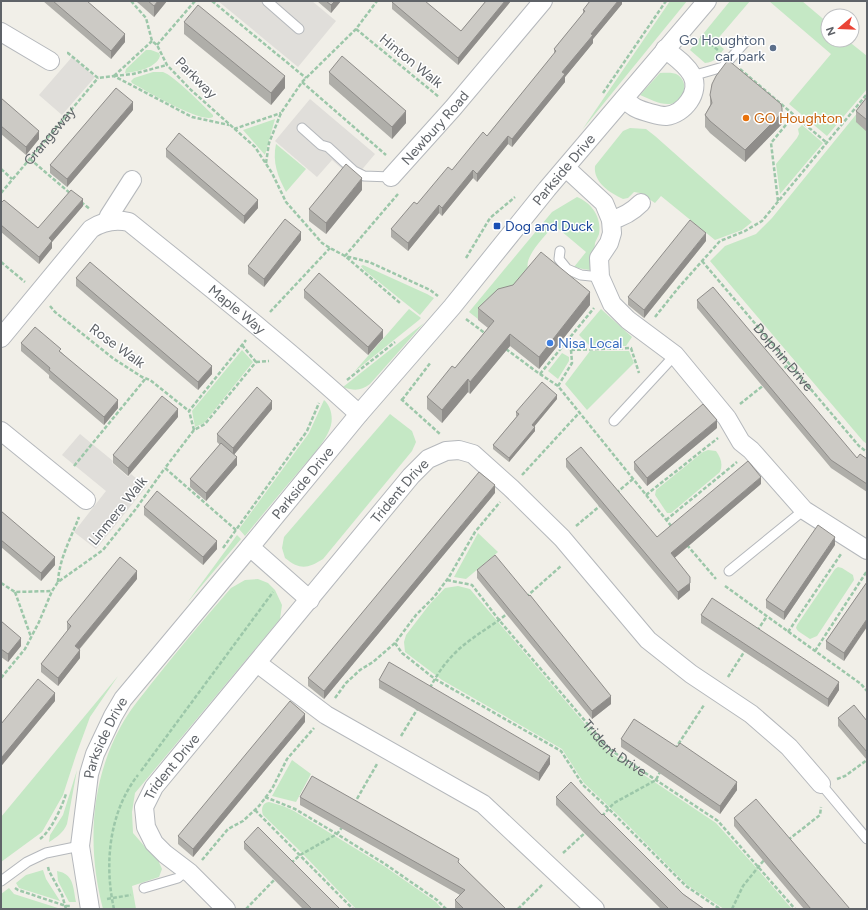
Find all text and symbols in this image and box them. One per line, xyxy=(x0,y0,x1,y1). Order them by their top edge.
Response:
north arrow xyxy=(820,8,860,48)
text: N xyxy=(823,25,839,37)
street label: Hinton Walk xyxy=(376,30,446,92)
place label: Go Houghton car park xyxy=(679,32,765,65)
marker: Go Houghton car park xyxy=(768,43,778,53)
street label: Parkway xyxy=(172,54,221,103)
street label: Newbury Road xyxy=(398,87,472,168)
street label: Grangeway xyxy=(20,102,79,168)
place label: GO Houghton xyxy=(754,110,843,127)
marker: GO Houghton xyxy=(741,113,751,123)
street label: Parkside Drive xyxy=(529,130,599,209)
place label: Dog and Duck xyxy=(505,218,593,235)
marker: Dog and Duck xyxy=(492,221,502,231)
street label: Maple Way xyxy=(205,281,270,338)
street label: Rose Walk xyxy=(86,320,148,372)
street label: Dolphin Drive xyxy=(750,320,817,395)
place label: Nisa Local xyxy=(558,335,622,352)
marker: Nisa Local xyxy=(545,338,555,348)
street label: Parkside Drive xyxy=(268,443,337,522)
street label: Trident Drive xyxy=(367,455,432,527)
street label: Linmere Walk xyxy=(85,473,151,549)
street label: Parkside Drive xyxy=(80,693,131,779)
street label: Trident Drive xyxy=(579,716,650,780)
street label: Trident Drive xyxy=(141,730,203,803)

